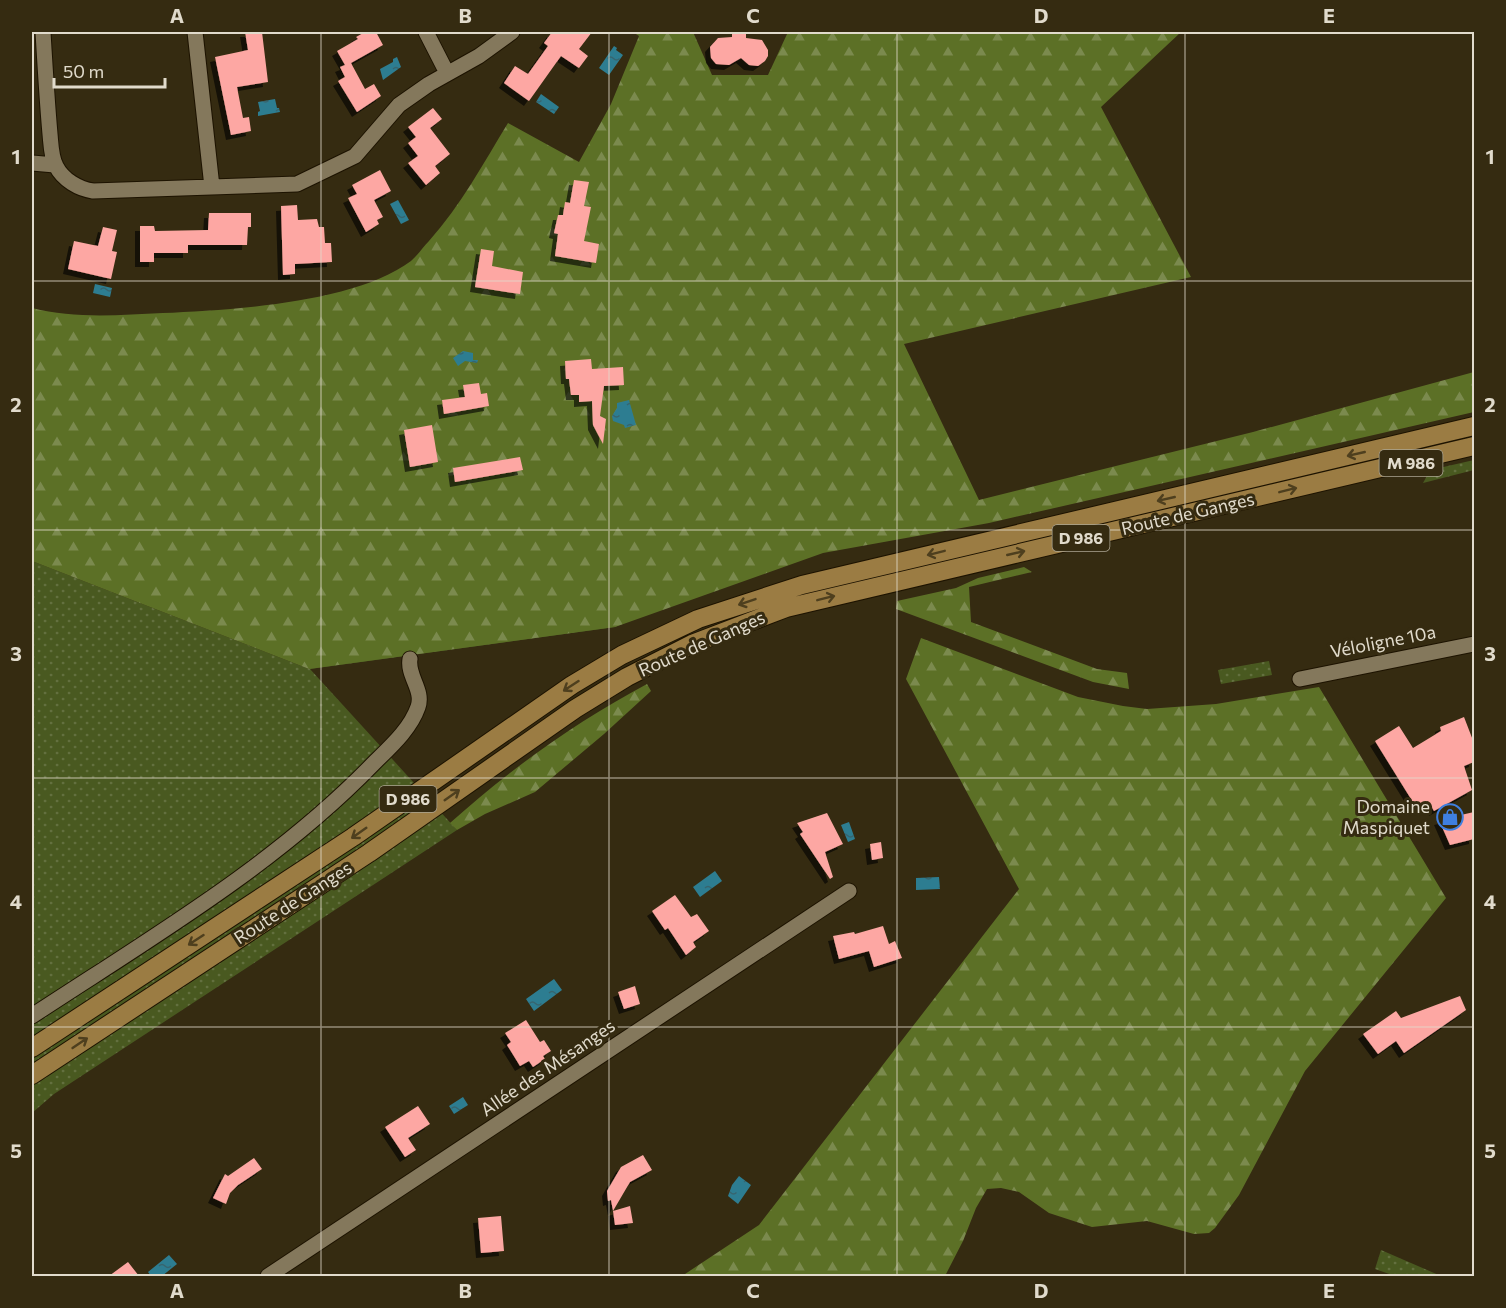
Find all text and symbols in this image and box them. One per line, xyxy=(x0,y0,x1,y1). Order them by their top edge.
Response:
text: A xyxy=(170,3,184,27)
text: B xyxy=(458,3,472,27)
text: C xyxy=(746,3,760,27)
text: D xyxy=(1034,3,1048,27)
text: E xyxy=(1323,3,1335,27)
scale bar xyxy=(54,51,165,89)
text: 50 m xyxy=(63,60,104,82)
text: 1 xyxy=(11,144,21,168)
text: 1 xyxy=(1485,144,1495,168)
text: 2 xyxy=(10,392,22,416)
text: 2 xyxy=(1484,392,1496,416)
one-way arrow xyxy=(1347,448,1366,460)
road number: M 986 xyxy=(1380,450,1442,476)
one-way arrow xyxy=(1278,483,1297,495)
street label: Route de Ganges xyxy=(1119,487,1257,539)
one-way arrow xyxy=(1157,493,1176,505)
road number: D 986 xyxy=(1052,525,1110,551)
one-way arrow xyxy=(927,547,946,559)
one-way arrow xyxy=(1006,547,1025,559)
one-way arrow xyxy=(816,592,835,603)
one-way arrow xyxy=(738,598,756,609)
street label: Route de Ganges xyxy=(635,605,768,681)
street label: Véloligne 10a xyxy=(1328,620,1437,662)
text: 3 xyxy=(10,641,22,665)
text: 3 xyxy=(1484,641,1496,665)
one-way arrow xyxy=(563,680,580,692)
road number: D 986 xyxy=(380,786,436,812)
one-way arrow xyxy=(444,789,460,801)
place label: Domaine Maspiquet xyxy=(1343,795,1430,838)
shop icon: Domaine Maspiquet xyxy=(1435,802,1465,832)
one-way arrow xyxy=(351,827,368,839)
street label: Route de Ganges xyxy=(229,856,355,948)
text: 4 xyxy=(10,889,22,913)
text: 4 xyxy=(1484,889,1496,913)
one-way arrow xyxy=(188,934,205,947)
street label: Allée des Mésanges xyxy=(476,1014,619,1120)
one-way arrow xyxy=(71,1036,88,1048)
text: 5 xyxy=(10,1138,22,1162)
text: 5 xyxy=(1484,1138,1496,1162)
text: A xyxy=(170,1278,184,1302)
text: B xyxy=(458,1278,472,1302)
text: C xyxy=(746,1278,760,1302)
text: D xyxy=(1034,1278,1048,1302)
text: E xyxy=(1323,1278,1335,1302)

